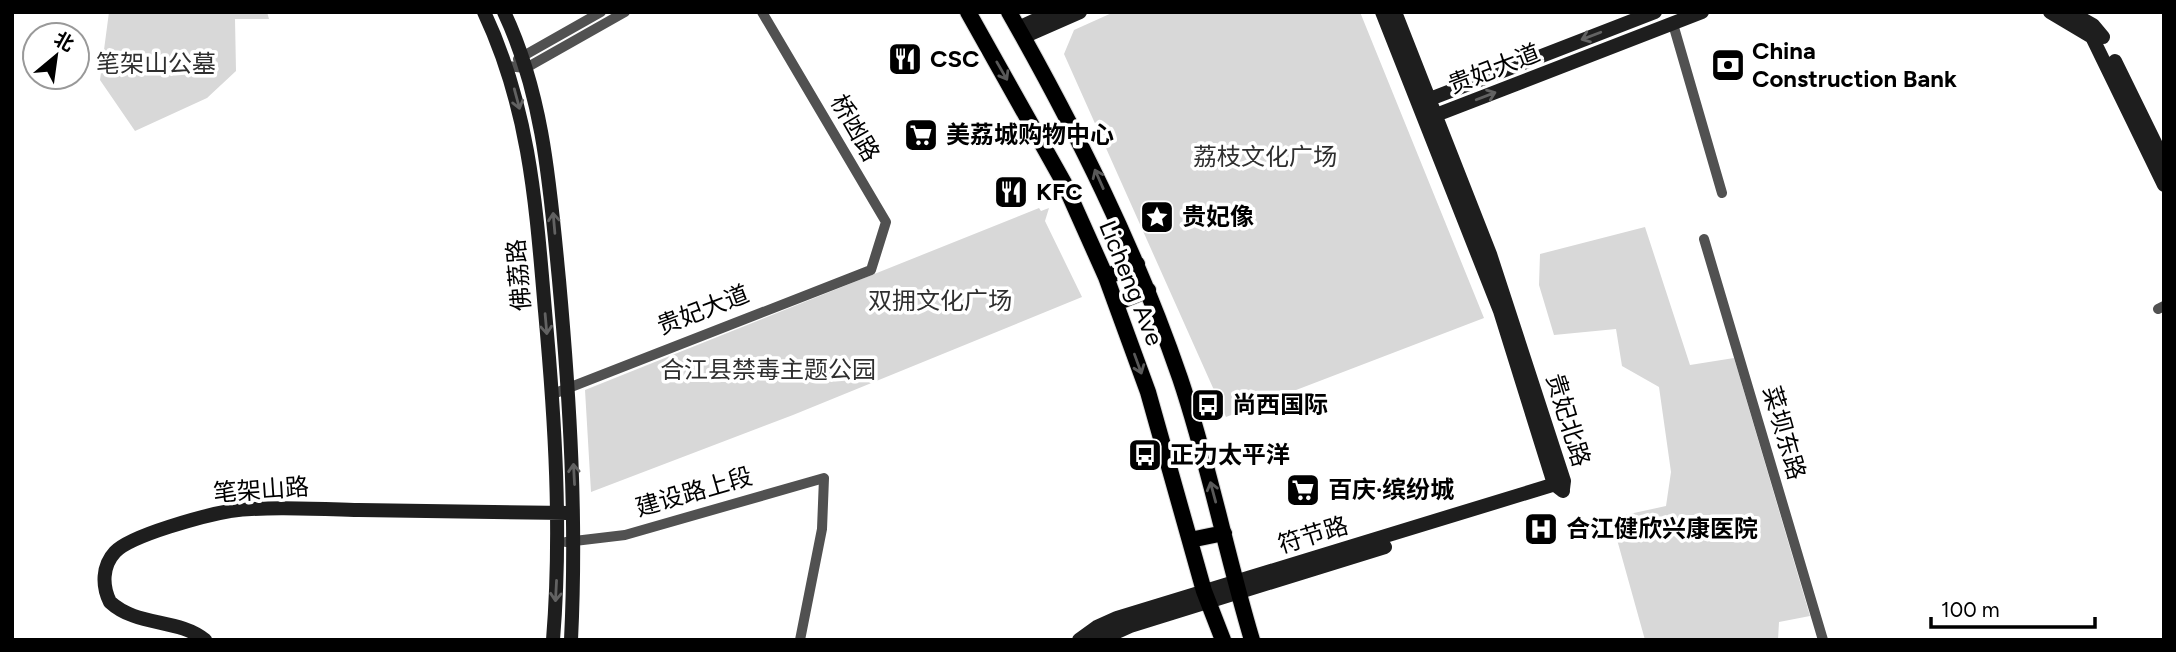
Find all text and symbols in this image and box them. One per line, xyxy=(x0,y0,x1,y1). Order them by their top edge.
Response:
north arrow xyxy=(21,21,91,91)
text: 北 xyxy=(50,27,78,56)
one-way arrow xyxy=(1581,31,1603,43)
place label: China Construction Bank xyxy=(1752,36,1957,93)
street label: 贵妃大道 xyxy=(1444,38,1544,99)
restaurant icon: CSC xyxy=(886,40,924,78)
place label: CSC xyxy=(930,44,979,73)
bank icon: China Construction Bank xyxy=(1709,46,1747,84)
park label: 笔架山公墓 xyxy=(96,49,216,78)
one-way arrow xyxy=(995,61,1009,81)
one-way arrow xyxy=(511,87,524,110)
one-way arrow xyxy=(1475,88,1497,101)
street label: 桥凼路 xyxy=(825,89,886,166)
supermarket icon: 美荔城购物中心 xyxy=(902,116,940,154)
place label: 美荔城购物中心 xyxy=(946,120,1114,149)
park label: 荔枝文化广场 xyxy=(1193,142,1337,171)
one-way arrow xyxy=(1092,169,1105,190)
restaurant icon: KFC xyxy=(992,173,1030,211)
place label: KFC xyxy=(1036,177,1083,206)
place icon: 贵妃像 xyxy=(1138,198,1176,236)
place label: 贵妃像 xyxy=(1182,202,1254,231)
one-way arrow xyxy=(547,212,560,235)
street label: Licheng Ave xyxy=(1093,216,1170,350)
street label: 佛荔路 xyxy=(501,238,536,312)
street label: 贵妃大道 xyxy=(653,279,753,340)
park label: 双拥文化广场 xyxy=(868,286,1012,315)
one-way arrow xyxy=(540,312,553,335)
one-way arrow xyxy=(1133,352,1145,374)
park label: 合江县禁毒主题公园 xyxy=(660,355,876,384)
street label: 贵妃北路 xyxy=(1541,370,1596,470)
street label: 菜坝东路 xyxy=(1757,383,1812,483)
bus stop icon: 尚西国际 xyxy=(1189,386,1227,424)
place label: 尚西国际 xyxy=(1232,390,1328,419)
bus stop icon: 正力太平洋 xyxy=(1126,436,1164,474)
place label: 正力太平洋 xyxy=(1170,440,1290,469)
street label: 建设路上段 xyxy=(632,461,756,522)
one-way arrow xyxy=(567,463,580,486)
supermarket icon: 百庆·缤纷城 xyxy=(1284,471,1322,509)
street label: 笔架山路 xyxy=(212,472,310,507)
place label: 百庆·缤纷城 xyxy=(1328,475,1454,504)
one-way arrow xyxy=(1206,482,1219,504)
street label: 符节路 xyxy=(1274,510,1352,559)
hospital icon: 合江健欣兴康医院 xyxy=(1522,510,1560,548)
place label: 合江健欣兴康医院 xyxy=(1566,514,1758,543)
one-way arrow xyxy=(549,579,562,602)
scale bar xyxy=(1931,586,2096,630)
text: 100 m xyxy=(1941,597,2000,622)

